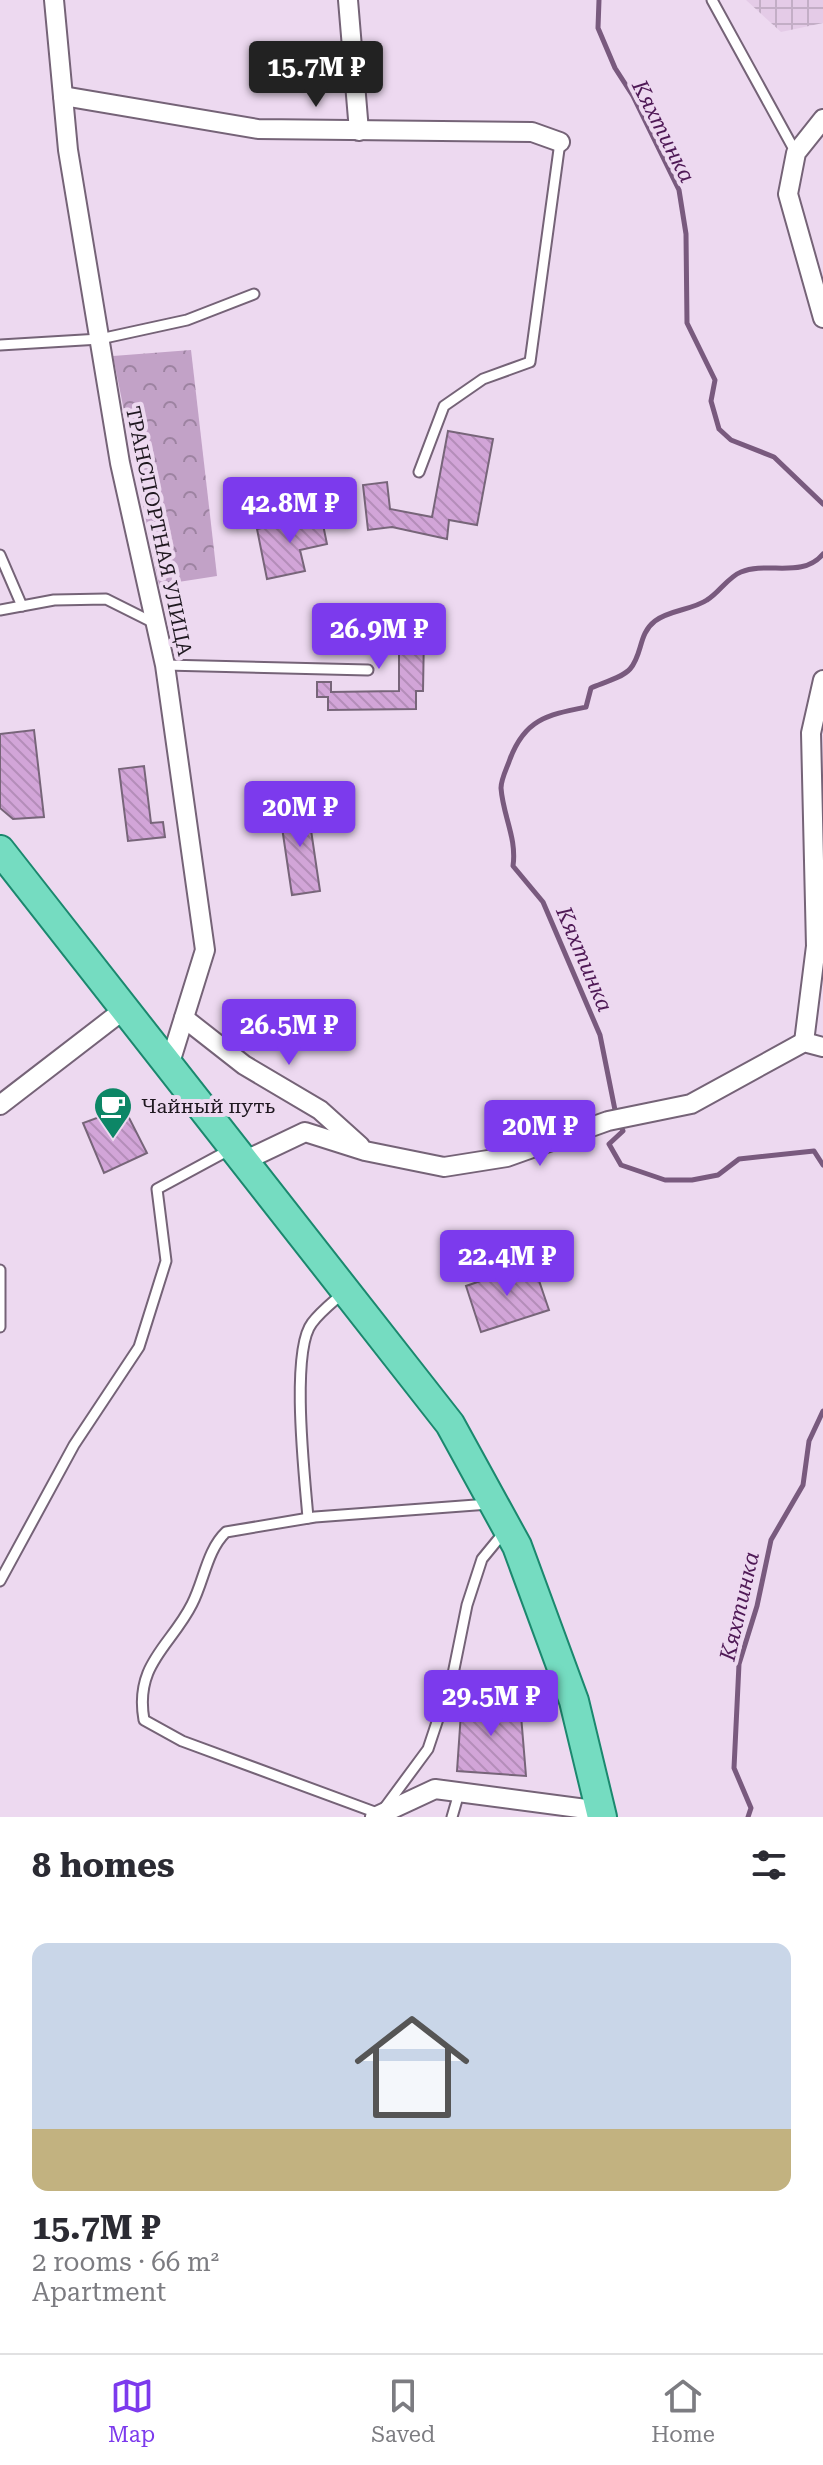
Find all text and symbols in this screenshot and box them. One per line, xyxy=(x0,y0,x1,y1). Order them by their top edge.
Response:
pin: 15.7M ₽ xyxy=(242,41,390,109)
text: 15.7M ₽ xyxy=(267,52,365,82)
water label: Кяхтинка xyxy=(627,75,700,187)
street label: ТРАНСПОРТНАЯ УЛИЦА xyxy=(121,404,197,658)
pin: 42.8M ₽ xyxy=(216,477,364,545)
text: 42.8M ₽ xyxy=(241,488,339,518)
pin: 26.9M ₽ xyxy=(305,603,453,671)
text: 26.9M ₽ xyxy=(330,614,428,644)
pin: 20M ₽ xyxy=(244,781,356,849)
text: 20M ₽ xyxy=(262,792,338,822)
water label: Кяхтинка xyxy=(551,902,618,1015)
pin: 26.5M ₽ xyxy=(215,999,363,1067)
text: 26.5M ₽ xyxy=(240,1010,338,1040)
cafe icon: Чайный путь xyxy=(92,1085,134,1140)
place label: Чайный путь xyxy=(141,1094,276,1118)
pin: 20M ₽ xyxy=(484,1100,596,1168)
text: 20M ₽ xyxy=(502,1111,578,1141)
pin: 22.4M ₽ xyxy=(433,1230,581,1298)
text: 22.4M ₽ xyxy=(458,1241,556,1271)
water label: Кяхтинка xyxy=(715,1549,764,1664)
pin: 29.5M ₽ xyxy=(417,1670,565,1738)
text: 29.5M ₽ xyxy=(442,1681,540,1711)
icon: filters xyxy=(747,1843,791,1887)
text: 8 homes xyxy=(32,1845,175,1885)
icon: home xyxy=(340,1995,484,2139)
text: 15.7M ₽ xyxy=(32,2207,160,2247)
text: 2 rooms · 66 m² xyxy=(32,2247,219,2277)
text: Apartment xyxy=(32,2277,166,2307)
tab: Map xyxy=(108,2374,155,2447)
tab: Saved xyxy=(371,2374,435,2447)
tab: Home xyxy=(651,2374,715,2447)

